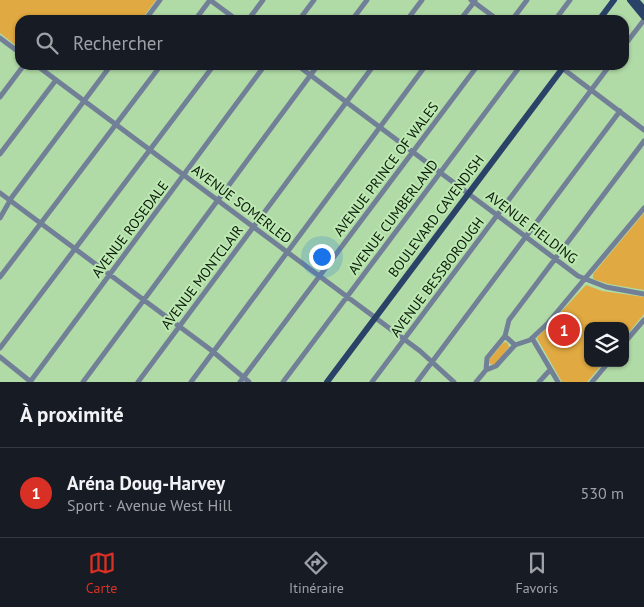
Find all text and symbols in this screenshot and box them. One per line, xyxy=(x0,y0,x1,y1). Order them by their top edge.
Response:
search box xyxy=(15,15,629,70)
icon: search xyxy=(33,29,61,57)
text: Rechercher xyxy=(73,31,163,55)
street label: AVENUE PRINCE OF WALES xyxy=(330,98,442,240)
street label: BOULEVARD CAVENDISH xyxy=(384,151,488,281)
street label: AVENUE CUMBERLAND xyxy=(344,156,442,278)
street label: AVENUE SOMERLED xyxy=(188,161,296,247)
street label: AVENUE ROSEDALE xyxy=(88,177,172,281)
street label: AVENUE FIELDING xyxy=(483,187,581,267)
street label: AVENUE BESSBOROUGH xyxy=(386,213,488,341)
street label: AVENUE MONTCLAIR xyxy=(157,221,247,333)
your location xyxy=(309,244,335,270)
pin: 1 xyxy=(548,311,580,349)
map controls xyxy=(584,322,629,367)
button: layers xyxy=(584,322,629,367)
text: À proximité xyxy=(20,401,124,428)
text: Aréna Doug-Harvey xyxy=(67,471,225,495)
text: 1 xyxy=(31,483,41,503)
text: 530 m xyxy=(581,483,624,503)
text: Sport · Avenue West Hill xyxy=(67,495,232,515)
tab: Carte xyxy=(86,549,117,597)
tab: Itinéraire xyxy=(289,549,344,597)
tab: Favoris xyxy=(515,549,558,597)

